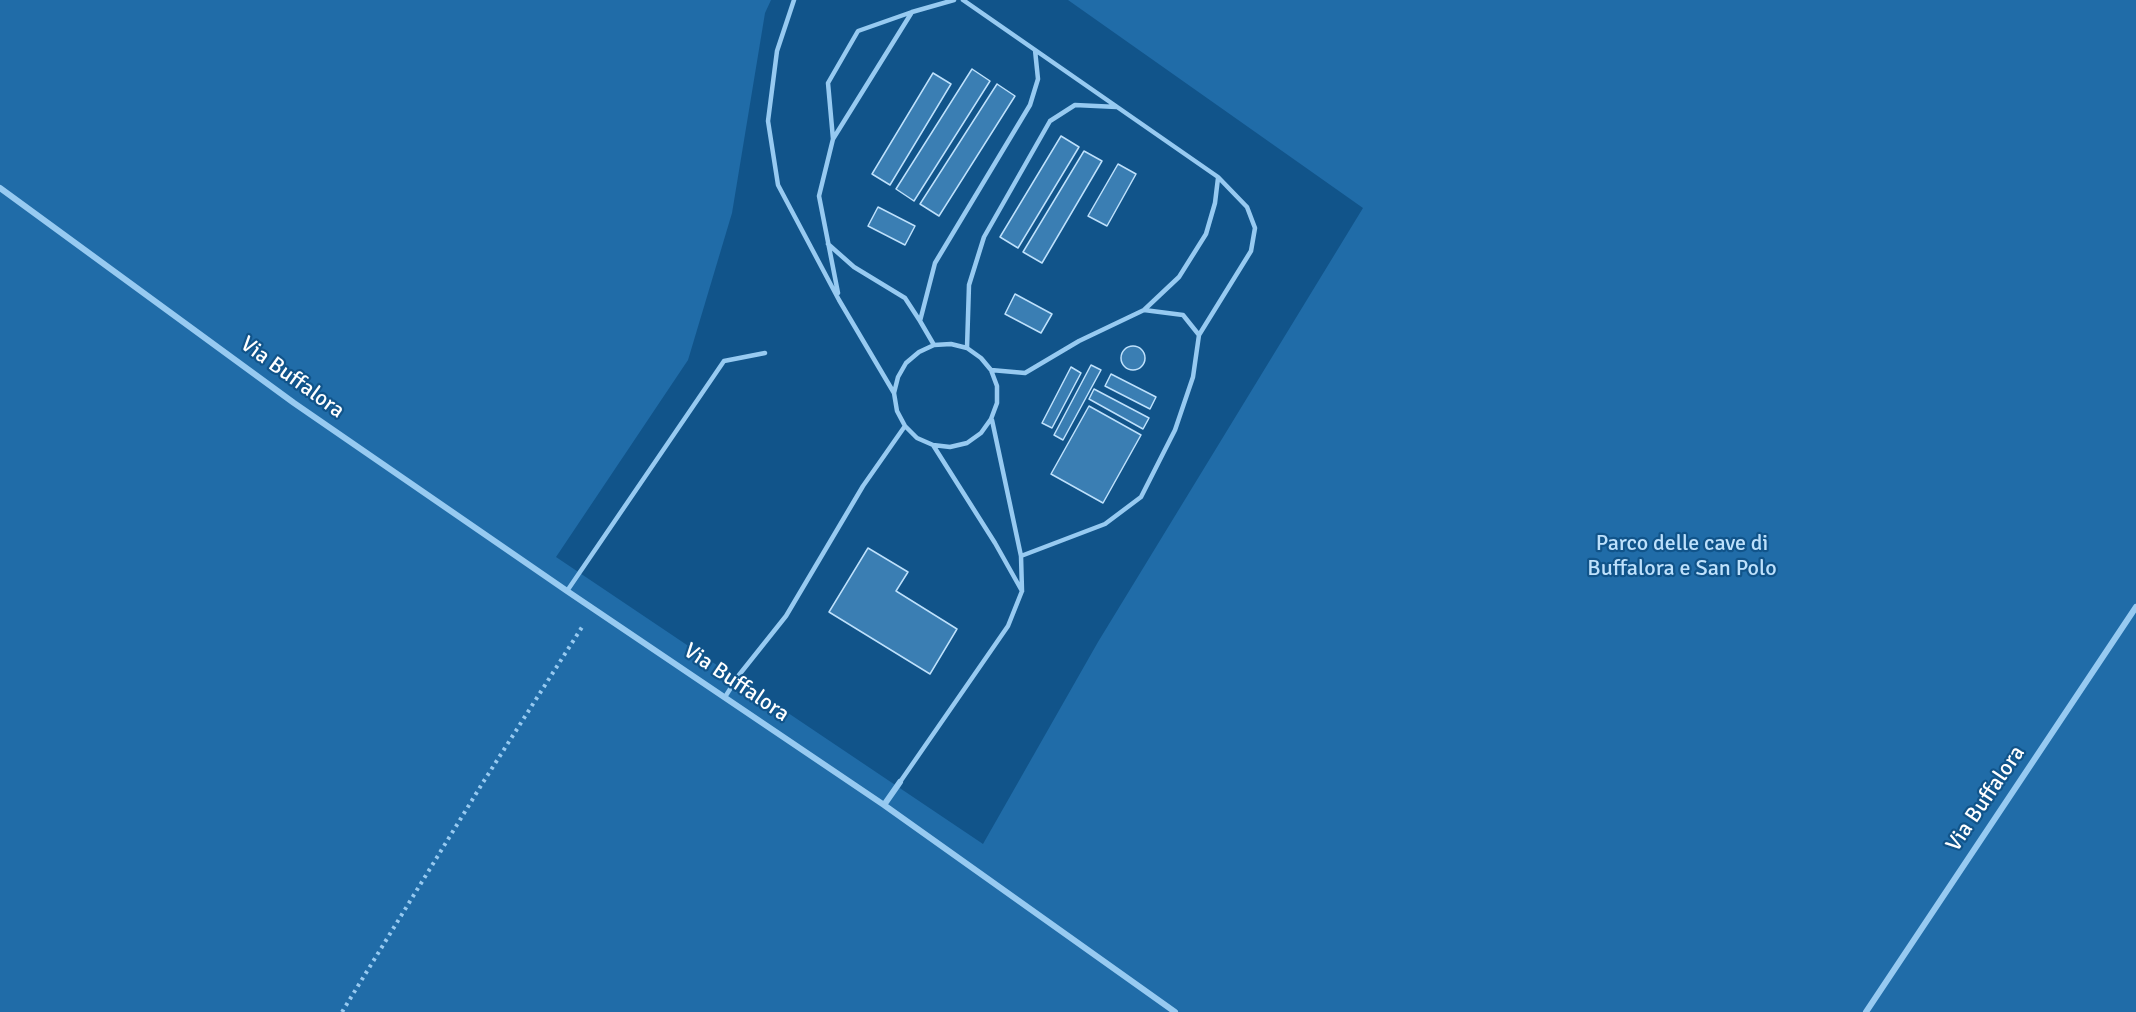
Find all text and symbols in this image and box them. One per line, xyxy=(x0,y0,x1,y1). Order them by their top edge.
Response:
street label: Via Buffalora xyxy=(235,331,349,425)
park label: Parco delle cave di Buffalora e San Polo xyxy=(1587,531,1777,582)
street label: Via Buffalora xyxy=(678,638,794,728)
street label: Via Buffalora xyxy=(1941,741,2031,857)

